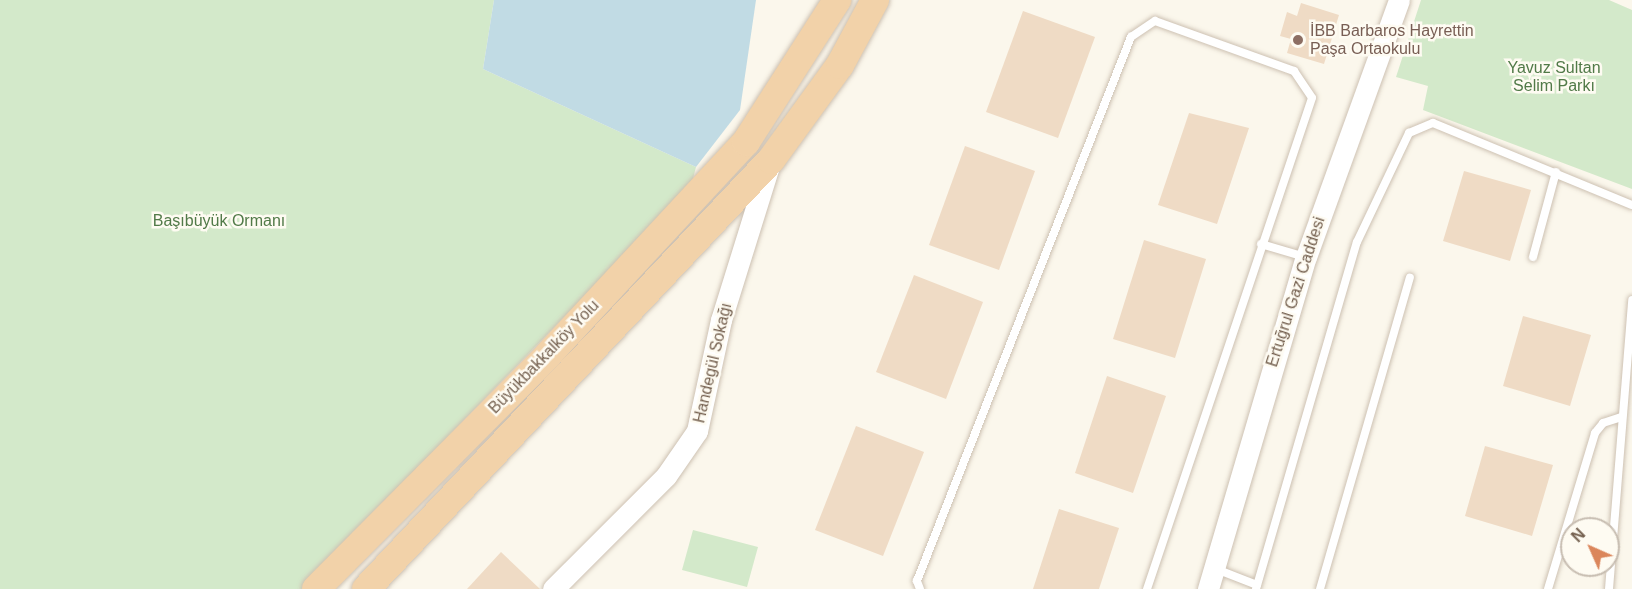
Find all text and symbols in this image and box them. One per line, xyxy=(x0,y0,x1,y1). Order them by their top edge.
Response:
place label: İBB Barbaros Hayrettin Paşa Ortaokulu xyxy=(1310,21,1474,59)
marker: İBB Barbaros Hayrettin Paşa Ortaokulu xyxy=(1291,33,1305,47)
park label: Yavuz Sultan Selim Parkı xyxy=(1507,58,1601,96)
park label: Başıbüyük Ormanı xyxy=(153,211,285,231)
street label: Ertuğrul Gazi Caddesi xyxy=(1263,215,1329,369)
street label: Büyükbakkalköy Yolu xyxy=(485,296,603,418)
street label: Handegül Sokağı xyxy=(690,301,736,425)
north arrow xyxy=(1560,517,1620,577)
text: N xyxy=(1568,525,1588,545)

